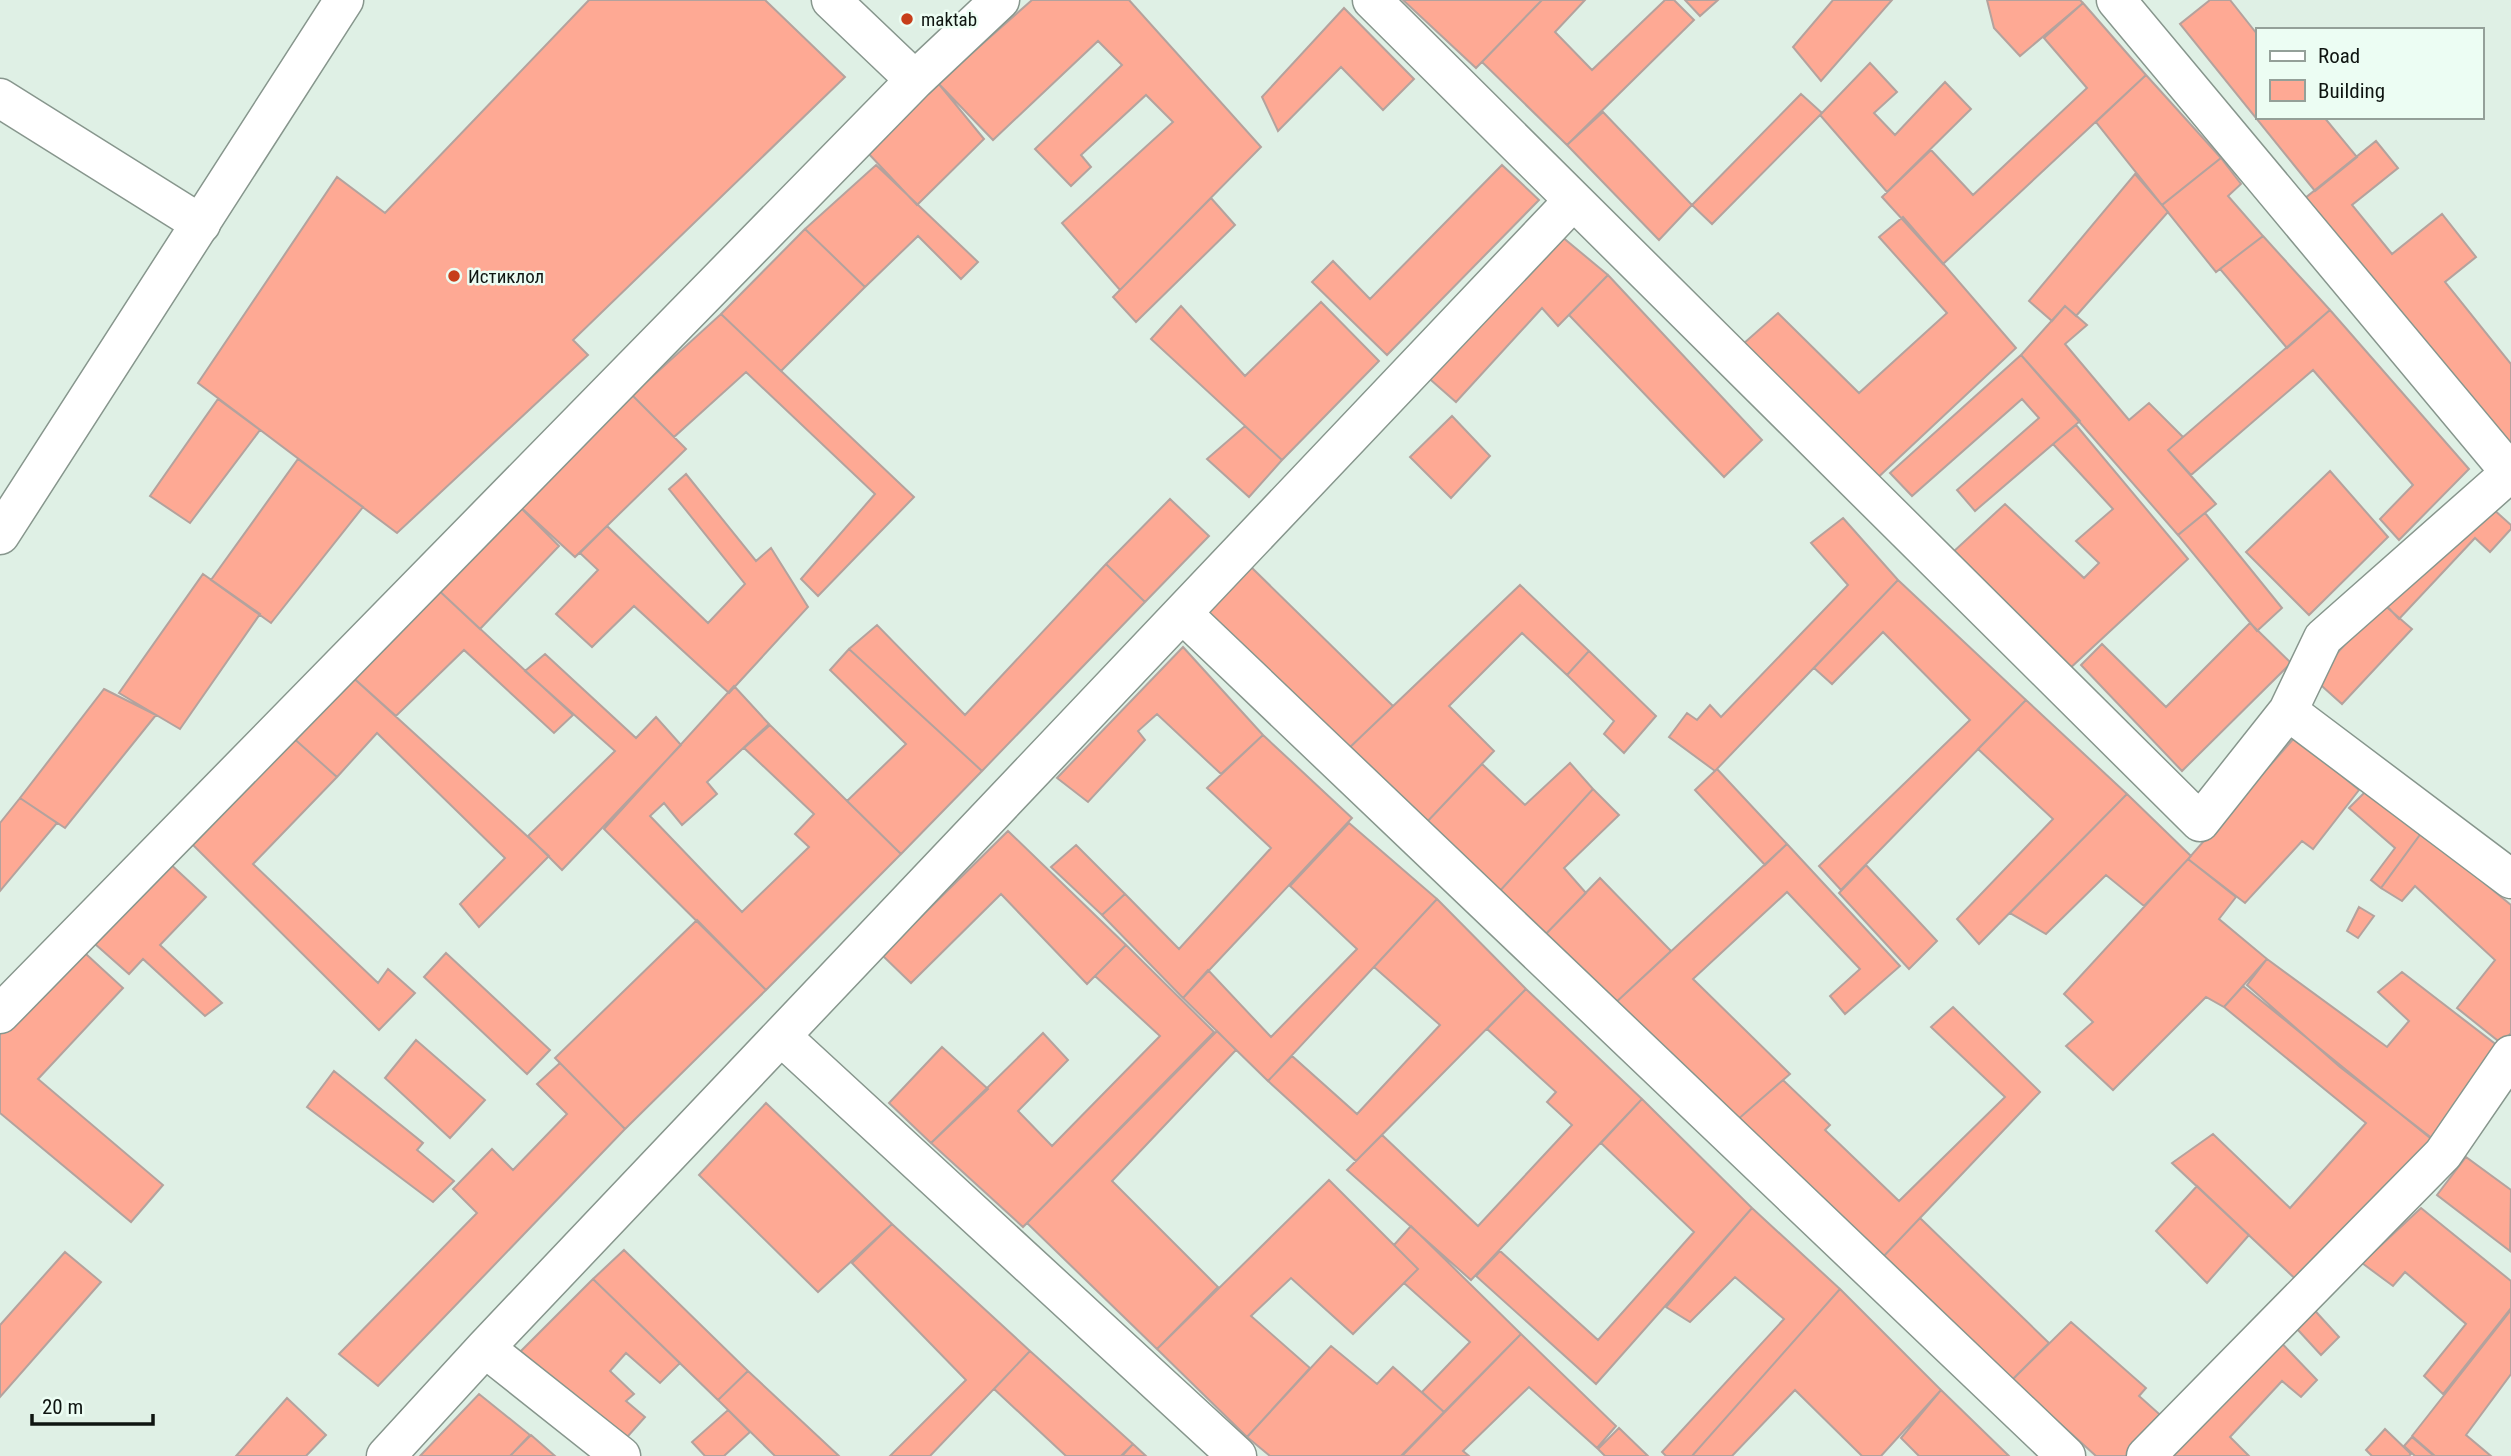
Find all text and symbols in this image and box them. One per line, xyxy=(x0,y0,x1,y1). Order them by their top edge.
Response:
place label: maktab xyxy=(921,8,977,31)
marker: maktab xyxy=(899,11,915,27)
legend xyxy=(2256,28,2483,119)
text: Road xyxy=(2318,44,2360,68)
text: Building xyxy=(2318,79,2385,103)
place label: Истиклол xyxy=(468,265,544,288)
marker: Истиклол xyxy=(446,268,462,284)
scale bar xyxy=(32,1382,152,1426)
text: 20 m xyxy=(42,1395,83,1419)

